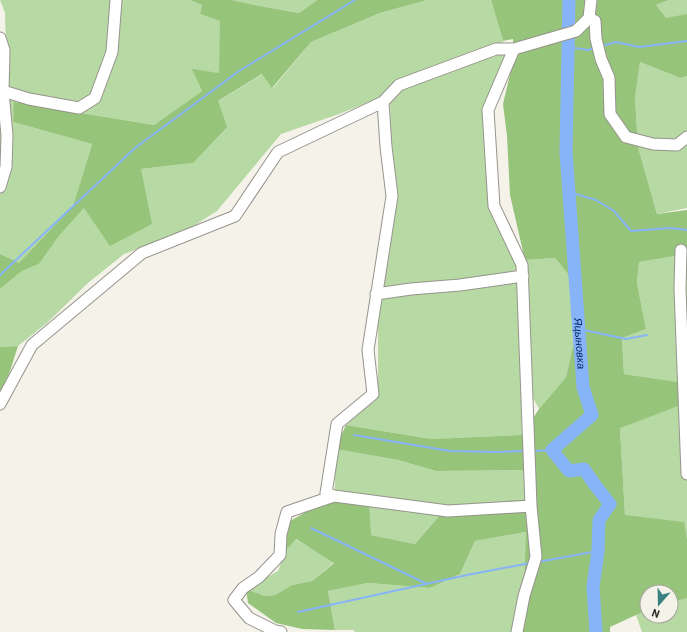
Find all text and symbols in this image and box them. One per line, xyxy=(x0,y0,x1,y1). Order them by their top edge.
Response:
water label: Яцыновка xyxy=(572,316,589,369)
north arrow xyxy=(639,584,679,624)
text: N xyxy=(650,607,661,621)

